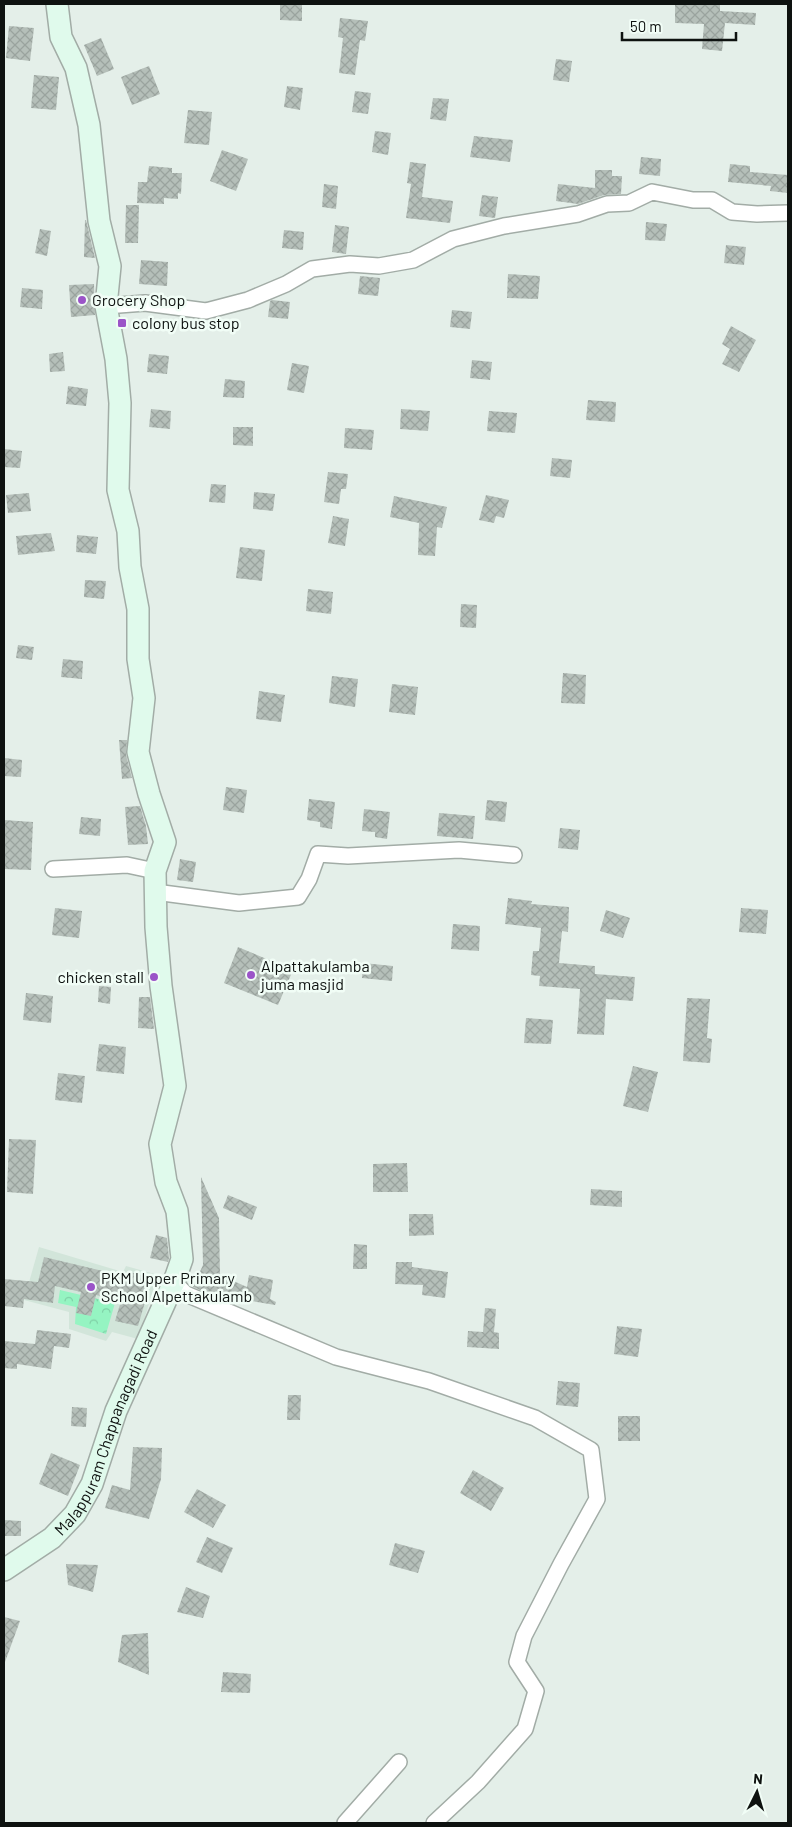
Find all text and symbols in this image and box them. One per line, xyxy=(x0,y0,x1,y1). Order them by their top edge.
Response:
scale bar xyxy=(622,10,736,42)
text: 50 m xyxy=(630,17,662,35)
place label: Grocery Shop xyxy=(92,290,185,309)
marker: Grocery Shop xyxy=(76,294,88,306)
place label: colony bus stop xyxy=(132,313,239,332)
marker: colony bus stop xyxy=(116,317,128,329)
place label: Alpattakulamba juma masjid xyxy=(260,956,370,993)
place label: chicken stall xyxy=(58,967,144,986)
marker: Alpattakulamba juma masjid xyxy=(245,969,257,981)
marker: chicken stall xyxy=(148,971,160,983)
place label: PKM Upper Primary School Alpettakulamb xyxy=(101,1268,252,1305)
marker: PKM Upper Primary School Alpettakulamb xyxy=(85,1281,97,1293)
street label: Malappuram Chappanagadi Road xyxy=(50,1326,161,1539)
north arrow xyxy=(732,1767,782,1817)
text: N xyxy=(753,1770,764,1787)

